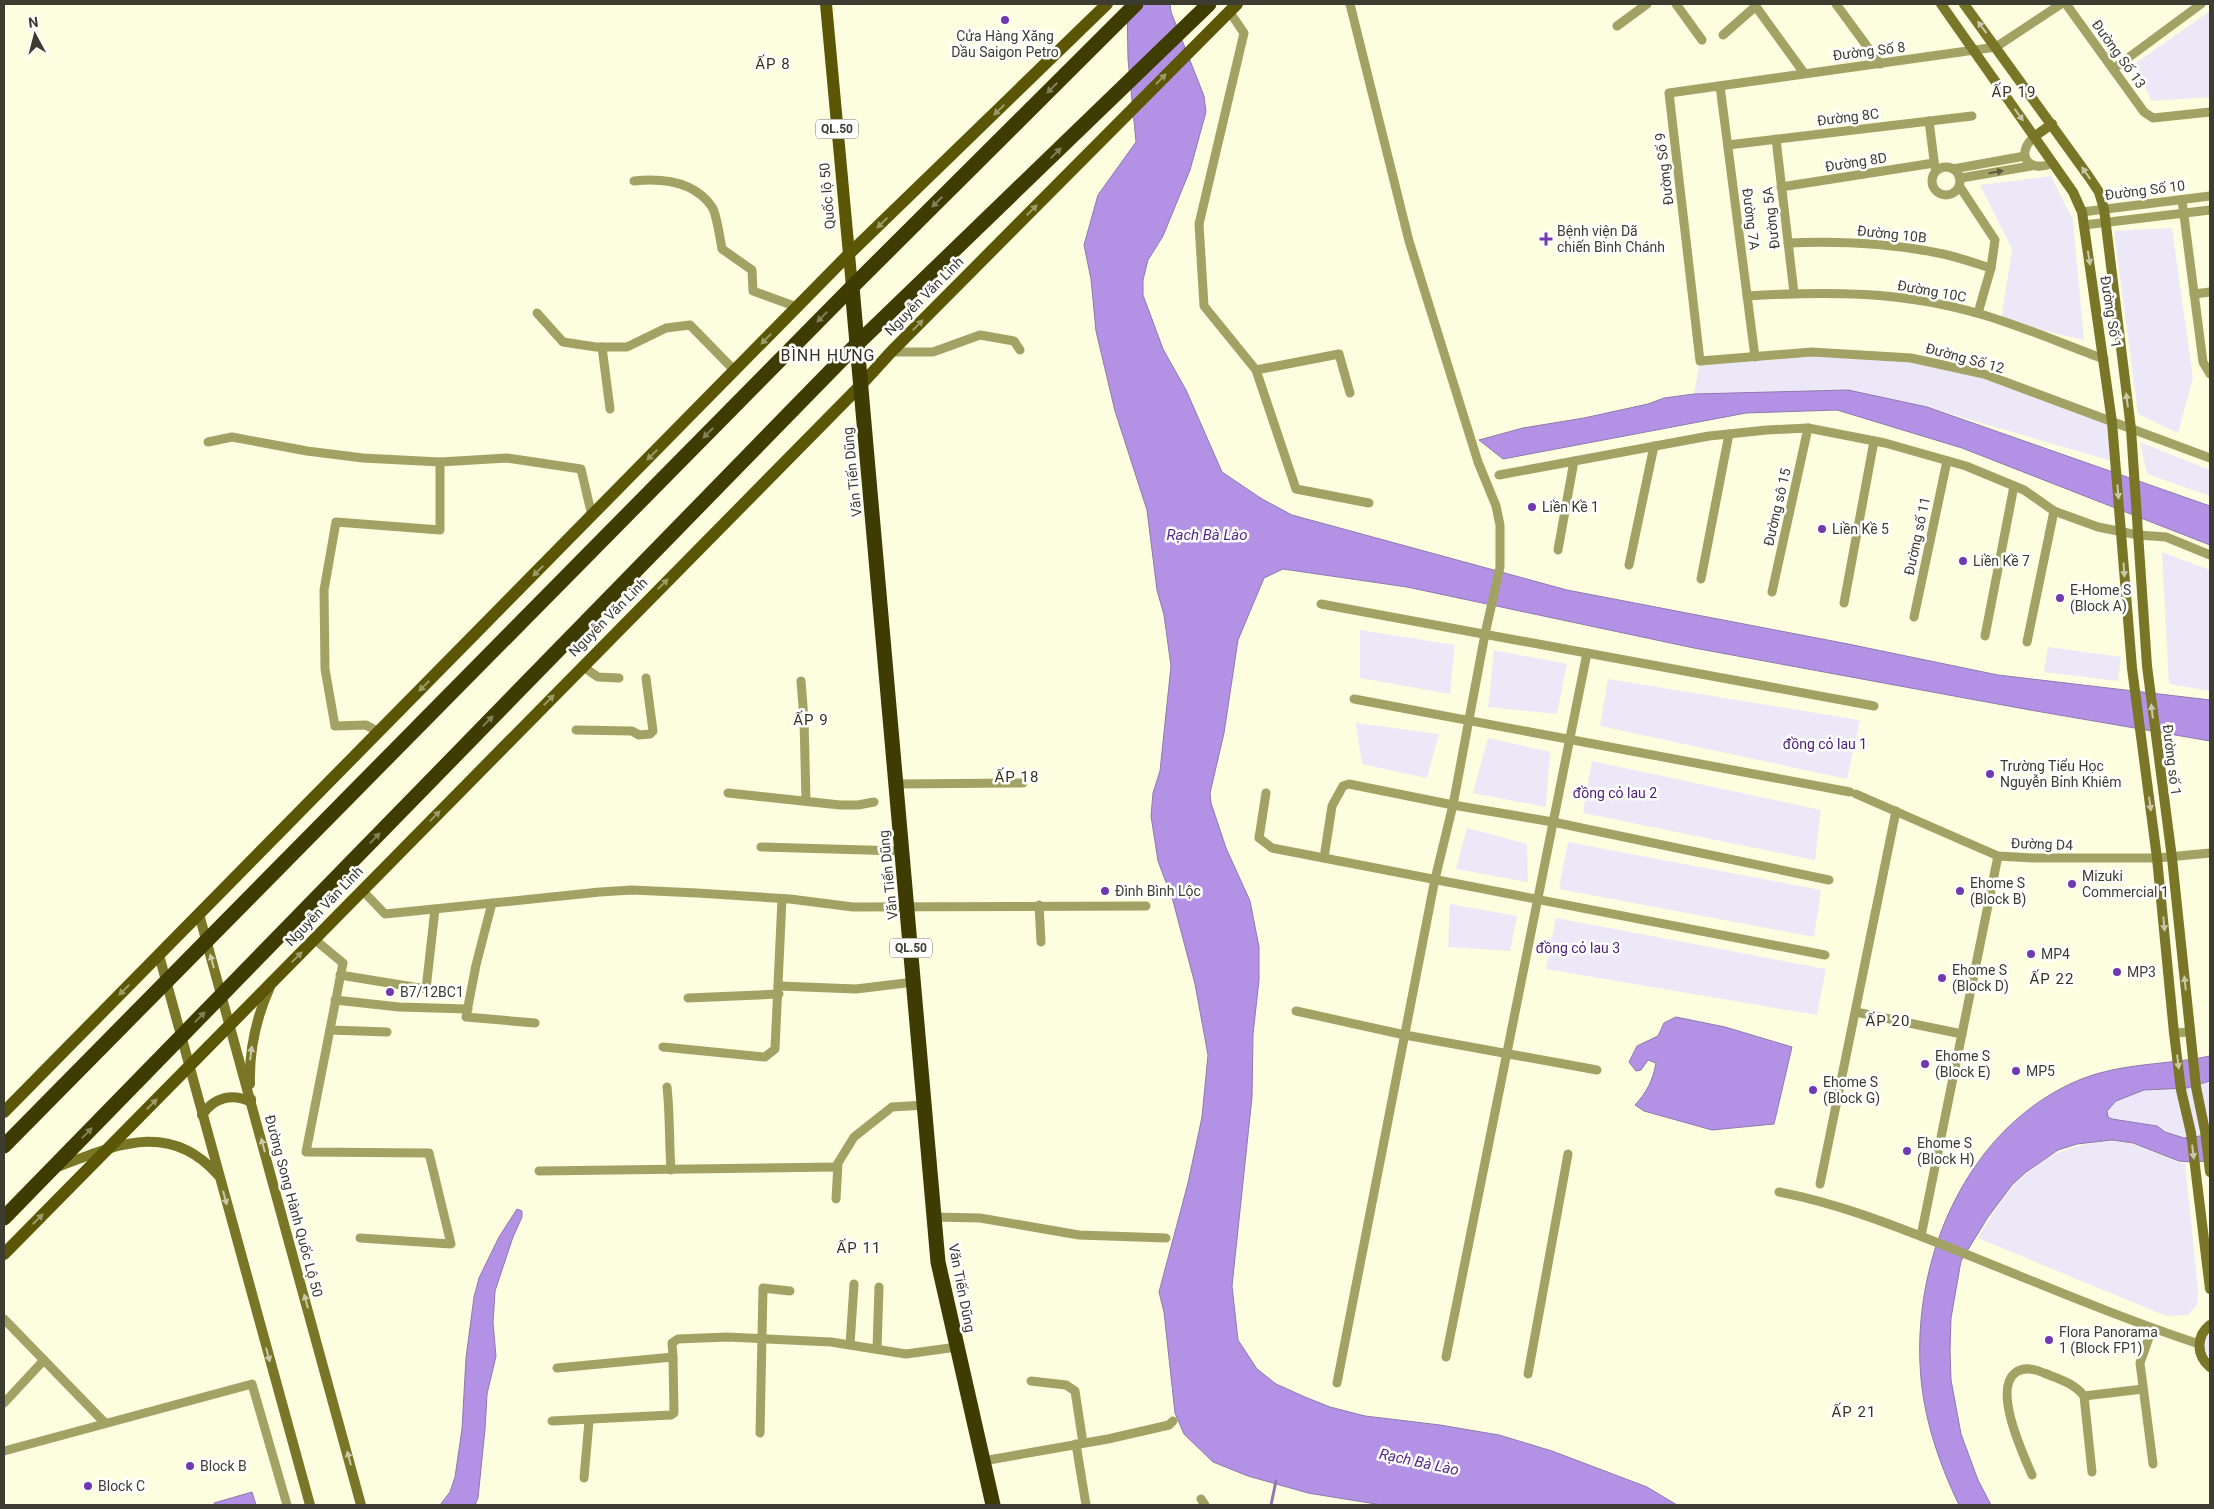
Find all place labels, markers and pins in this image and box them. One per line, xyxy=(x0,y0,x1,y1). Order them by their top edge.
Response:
marker: Cửa Hàng Xăng Dầu Saigon Petro xyxy=(999,14,1011,26)
place label: Cửa Hàng Xăng Dầu Saigon Petro xyxy=(951,28,1059,60)
place label: Bệnh viện Dã chiến Bình Chánh xyxy=(1557,223,1665,255)
marker: Bệnh viện Dã chiến Bình Chánh xyxy=(1539,232,1553,246)
place label: Liền Kề 1 xyxy=(1542,499,1599,515)
marker: Liền Kề 1 xyxy=(1526,501,1538,513)
place label: Liền Kề 5 xyxy=(1832,521,1889,537)
marker: Liền Kề 5 xyxy=(1816,523,1828,535)
place label: Liền Kề 7 xyxy=(1973,553,2030,569)
marker: Liền Kề 7 xyxy=(1957,555,1969,567)
place label: E-Home S (Block A) xyxy=(2070,582,2131,615)
marker: E-Home S (Block A) xyxy=(2054,592,2066,604)
place label: Trường Tiểu Học Nguyễn Bỉnh Khiêm xyxy=(2000,758,2121,790)
marker: Trường Tiểu Học Nguyễn Bỉnh Khiêm xyxy=(1984,768,1996,780)
place label: Mizuki Commercial 1 xyxy=(2082,868,2169,900)
place label: Ehome S (Block B) xyxy=(1970,875,2026,908)
marker: Mizuki Commercial 1 xyxy=(2066,878,2078,890)
place label: Đình Bình Lộc xyxy=(1115,883,1201,899)
marker: Đình Bình Lộc xyxy=(1099,885,1111,897)
marker: Ehome S (Block B) xyxy=(1954,885,1966,897)
place label: MP4 xyxy=(2041,946,2070,962)
marker: MP4 xyxy=(2025,948,2037,960)
place label: Ehome S (Block D) xyxy=(1952,962,2009,995)
place label: MP3 xyxy=(2127,964,2156,980)
marker: MP3 xyxy=(2111,966,2123,978)
marker: Ehome S (Block D) xyxy=(1936,972,1948,984)
place label: B7/12BC1 xyxy=(400,984,464,1000)
marker: B7/12BC1 xyxy=(384,986,396,998)
place label: Ehome S (Block E) xyxy=(1935,1048,1991,1081)
marker: Ehome S (Block E) xyxy=(1919,1058,1931,1070)
place label: MP5 xyxy=(2026,1063,2055,1079)
marker: MP5 xyxy=(2010,1065,2022,1077)
place label: Ehome S (Block G) xyxy=(1823,1074,1880,1107)
marker: Ehome S (Block G) xyxy=(1807,1084,1819,1096)
place label: Ehome S (Block H) xyxy=(1917,1135,1975,1168)
marker: Ehome S (Block H) xyxy=(1901,1145,1913,1157)
place label: Flora Panorama 1 (Block FP1) xyxy=(2059,1324,2158,1357)
marker: Flora Panorama 1 (Block FP1) xyxy=(2043,1334,2055,1346)
place label: Block B xyxy=(200,1458,247,1474)
marker: Block B xyxy=(184,1460,196,1472)
place label: Block C xyxy=(98,1478,145,1494)
marker: Block C xyxy=(82,1480,94,1492)

